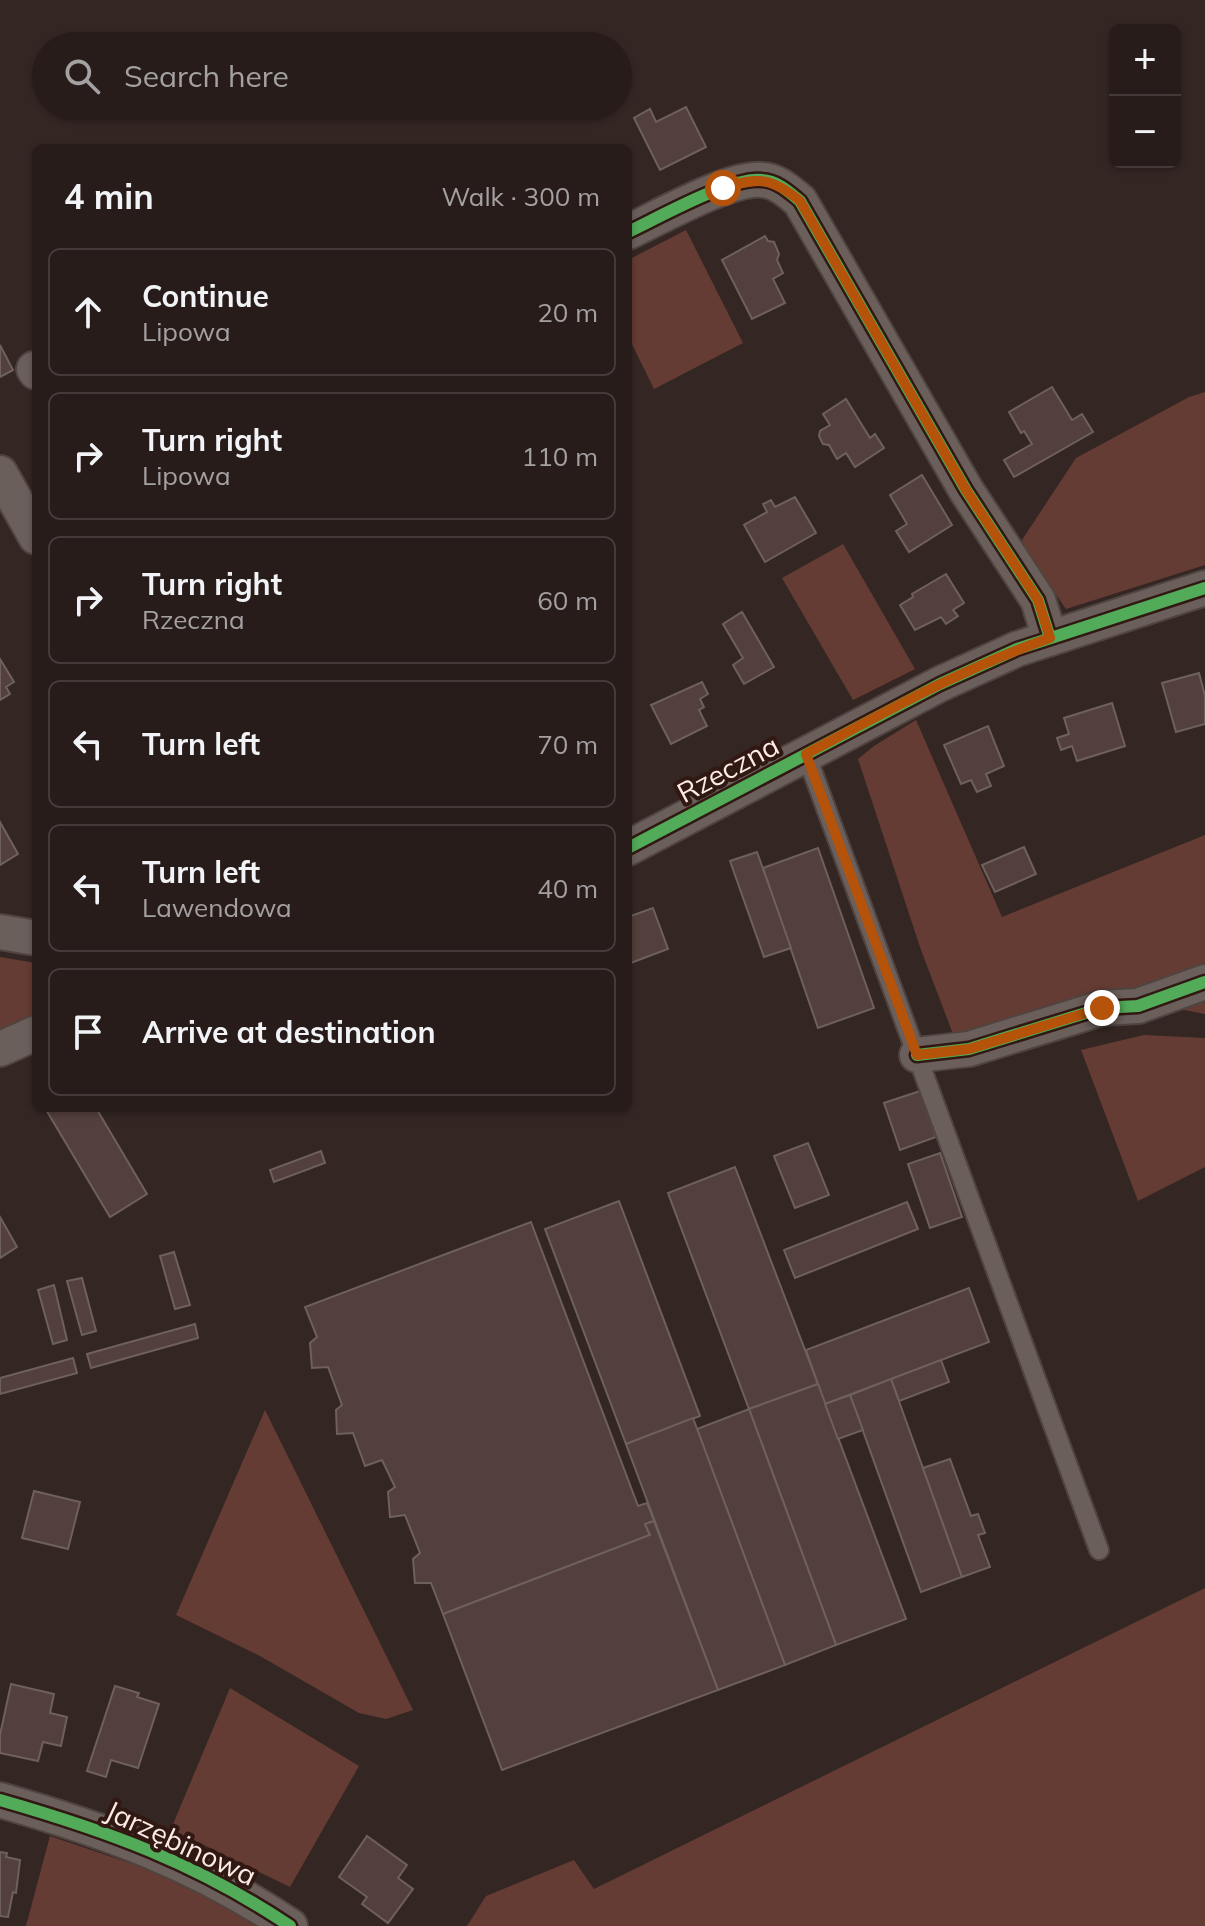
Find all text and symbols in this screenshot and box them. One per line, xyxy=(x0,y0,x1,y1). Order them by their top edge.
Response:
map controls xyxy=(1109,24,1181,168)
button: + xyxy=(1109,24,1181,96)
search box xyxy=(32,32,632,120)
icon: search xyxy=(60,54,104,98)
text: Search here xyxy=(124,57,289,95)
button: − xyxy=(1109,96,1181,168)
route start xyxy=(705,170,741,206)
text: 4 min xyxy=(64,175,154,218)
text: Walk · 300 m xyxy=(441,180,600,213)
text: Continue xyxy=(142,277,269,315)
icon: ahead xyxy=(66,290,110,334)
text: 20 m xyxy=(537,296,598,329)
text: Lipowa xyxy=(142,315,231,348)
text: Turn right xyxy=(142,421,282,459)
icon: right xyxy=(66,434,110,478)
text: 110 m xyxy=(522,440,598,473)
text: Lipowa xyxy=(142,459,231,492)
text: Turn right xyxy=(142,565,282,603)
icon: right xyxy=(66,578,110,622)
text: 60 m xyxy=(537,584,598,617)
text: Rzeczna xyxy=(142,603,245,636)
icon: left xyxy=(66,722,110,766)
text: Turn left xyxy=(142,725,260,763)
street label: Rzeczna xyxy=(671,727,785,810)
text: 70 m xyxy=(537,728,598,761)
text: Turn left xyxy=(142,853,260,891)
icon: left xyxy=(66,866,110,910)
text: 40 m xyxy=(537,872,598,905)
text: Lawendowa xyxy=(142,891,292,924)
route end xyxy=(1084,990,1120,1026)
icon: arrive xyxy=(66,1010,110,1054)
text: Arrive at destination xyxy=(142,1013,436,1051)
street label: Jarzębinowa xyxy=(100,1792,262,1893)

